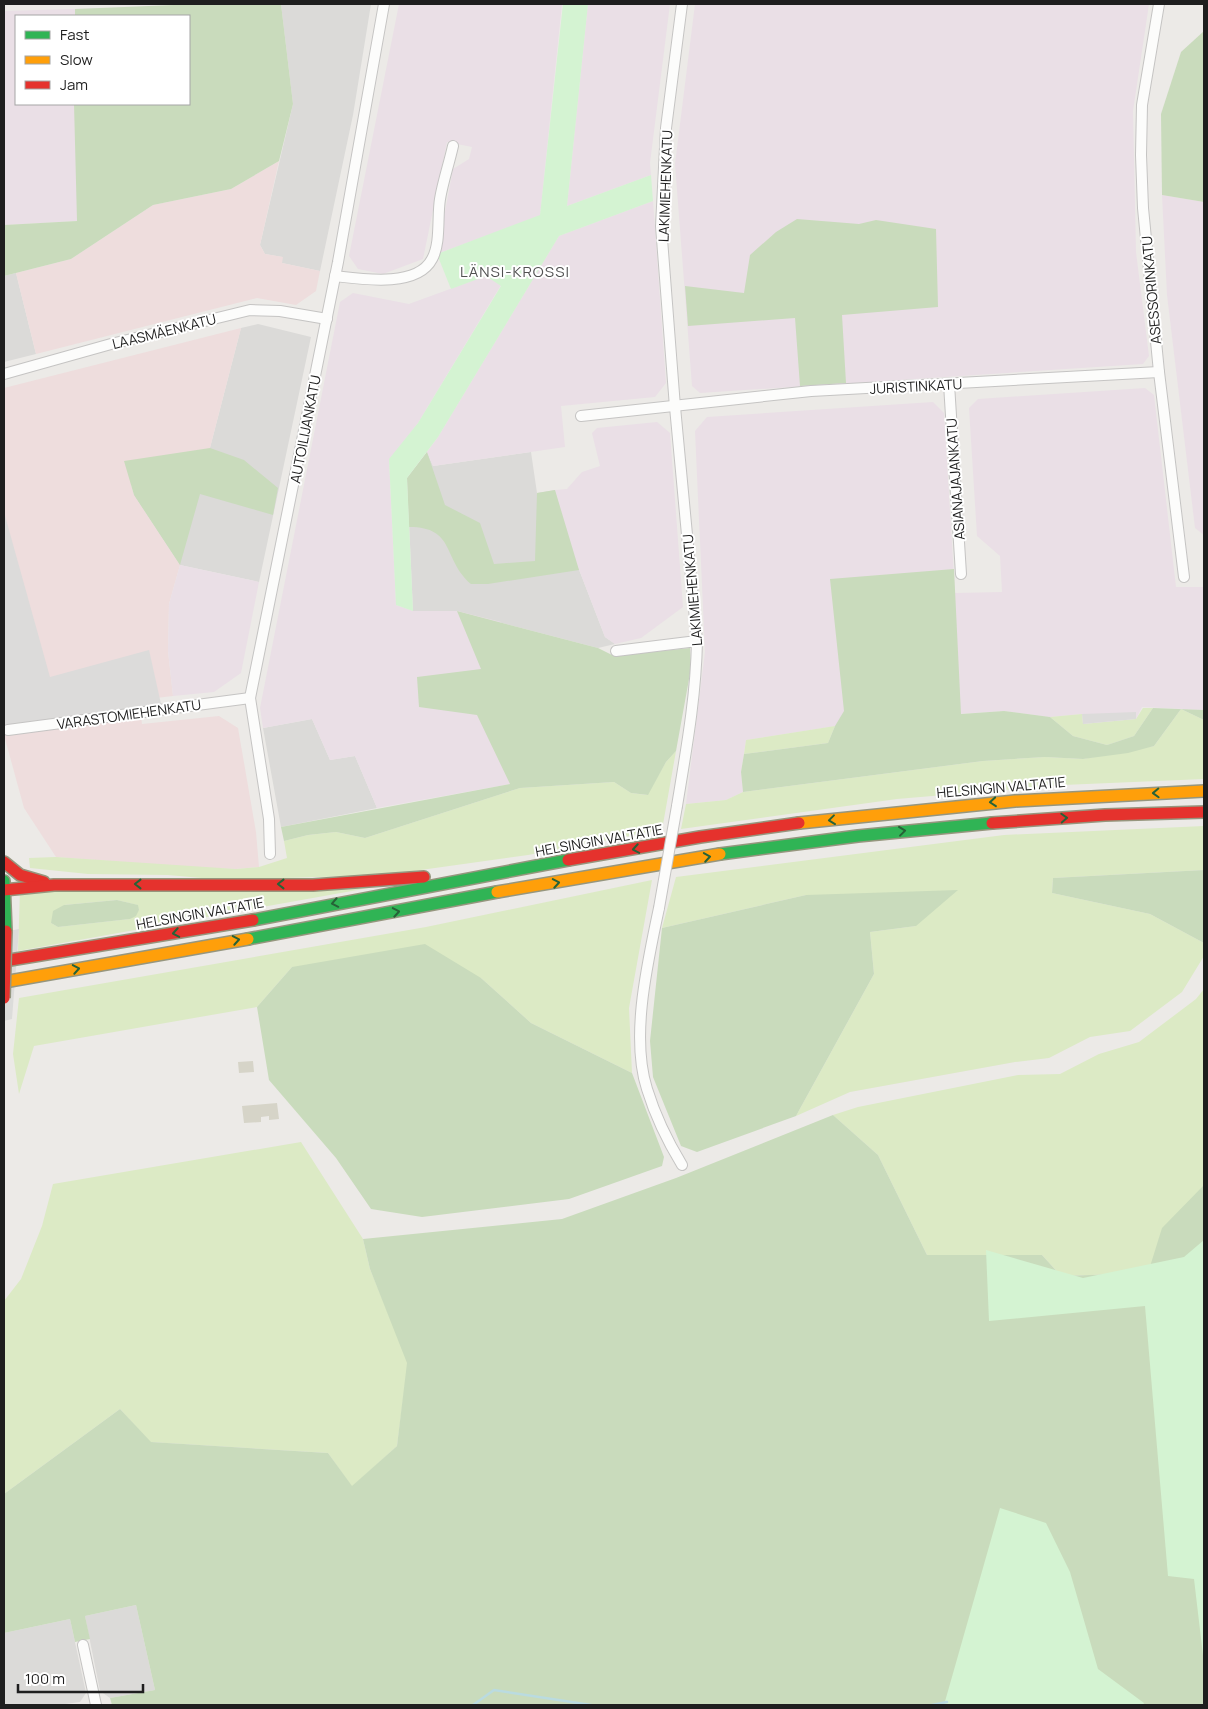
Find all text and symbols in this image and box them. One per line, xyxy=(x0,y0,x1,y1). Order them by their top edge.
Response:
legend xyxy=(15,15,190,105)
text: Fast xyxy=(60,24,89,45)
text: Slow xyxy=(60,49,93,70)
text: Jam xyxy=(60,74,88,95)
street label: LAKIMIEHENKATU xyxy=(654,130,676,242)
street label: ASESSORINKATU xyxy=(1137,235,1165,345)
district label: LÄNSI-KROSSI xyxy=(460,261,570,282)
street label: LAASMÄENKATU xyxy=(110,309,218,353)
street label: AUTOILIJANKATU xyxy=(285,373,325,485)
street label: JURISTINKATU xyxy=(869,374,963,398)
street label: ASIANAJAJANKATU xyxy=(941,417,969,541)
street label: LAKIMIEHENKATU xyxy=(678,533,706,647)
street label: VARASTOMIEHENKATU xyxy=(56,694,202,734)
street label: HELSINGIN VALTATIE xyxy=(936,772,1066,802)
one-way arrow xyxy=(1151,787,1159,798)
one-way arrow xyxy=(989,796,997,807)
one-way arrow xyxy=(1061,812,1069,823)
one-way arrow xyxy=(827,814,835,825)
street label: HELSINGIN VALTATIE xyxy=(534,819,664,861)
one-way arrow xyxy=(899,826,907,837)
one-way arrow xyxy=(632,843,641,853)
one-way arrow xyxy=(703,852,711,863)
one-way arrow xyxy=(551,878,560,888)
one-way arrow xyxy=(133,879,141,889)
one-way arrow xyxy=(276,879,284,889)
street label: HELSINGIN VALTATIE xyxy=(135,892,265,934)
one-way arrow xyxy=(331,897,340,908)
one-way arrow xyxy=(391,907,400,917)
one-way arrow xyxy=(171,927,180,937)
one-way arrow xyxy=(231,936,240,946)
one-way arrow xyxy=(72,965,80,975)
scale bar xyxy=(18,1662,142,1694)
text: 100 m xyxy=(25,1668,65,1689)

